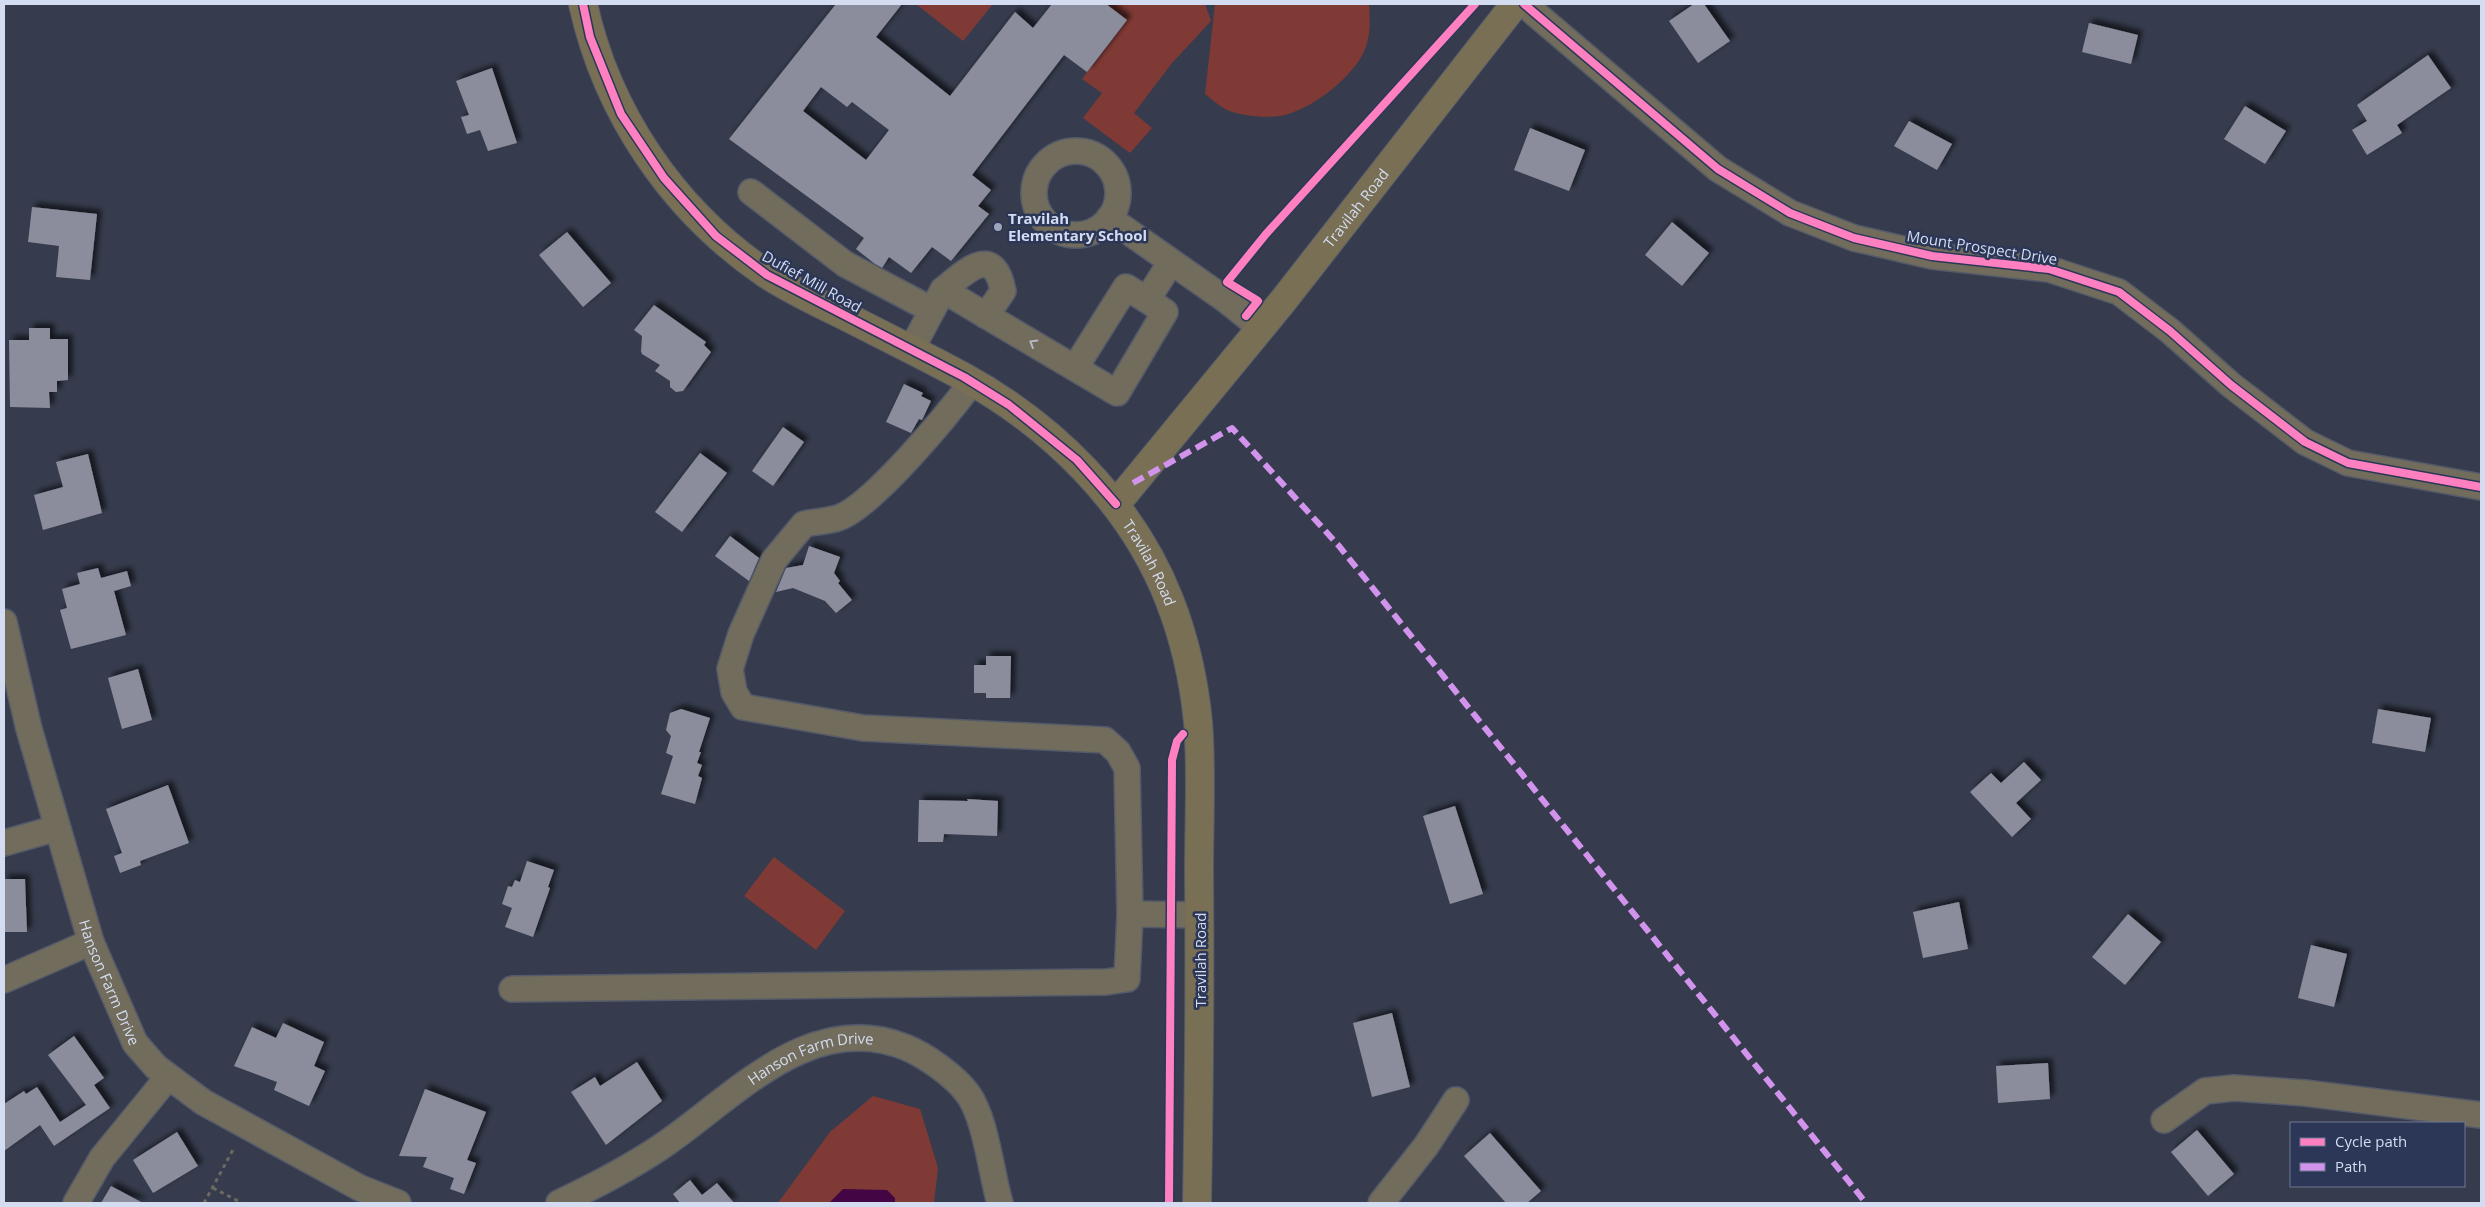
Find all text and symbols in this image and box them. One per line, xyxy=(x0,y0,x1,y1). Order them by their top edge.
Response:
street label: Travilah Road xyxy=(1319,164,1393,252)
place label: Travilah Elementary School xyxy=(1008,208,1147,245)
marker: Travilah Elementary School xyxy=(992,221,1004,233)
street label: Mount Prospect Drive xyxy=(1905,225,2059,269)
street label: Dufief Mill Road xyxy=(759,245,865,317)
one-way arrow xyxy=(1029,340,1038,350)
street label: Travilah Road xyxy=(1119,515,1181,609)
street label: Travilah Road xyxy=(1190,912,1210,1008)
street label: Hanson Farm Drive xyxy=(75,917,145,1048)
street label: Hanson Farm Drive xyxy=(743,1028,875,1089)
legend xyxy=(2290,1122,2465,1187)
text: Cycle path xyxy=(2335,1131,2407,1151)
text: Path xyxy=(2335,1156,2367,1176)

